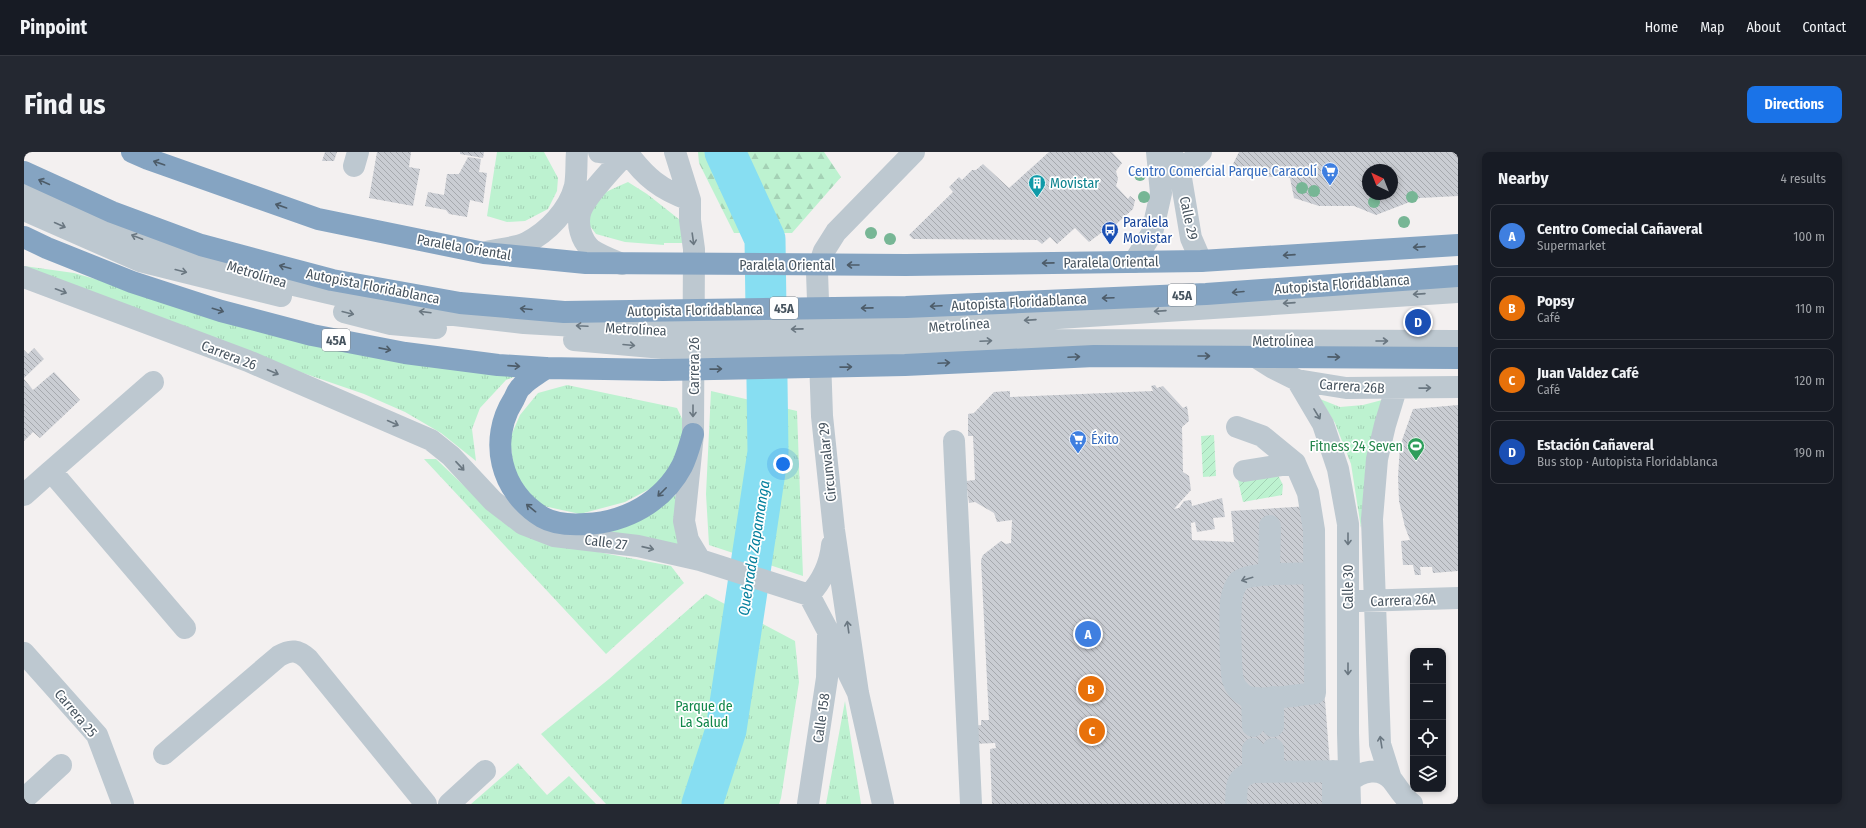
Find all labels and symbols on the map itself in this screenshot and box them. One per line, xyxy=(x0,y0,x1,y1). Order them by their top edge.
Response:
one-way arrow xyxy=(152,159,165,166)
supermarket icon: Centro Comercial Parque Caracolí xyxy=(1320,161,1340,186)
place label: Centro Comercial Parque Caracolí xyxy=(1128,163,1317,180)
north arrow xyxy=(1362,164,1398,200)
building icon: Movistar xyxy=(1027,173,1047,198)
place label: Movistar xyxy=(1050,175,1099,192)
one-way arrow xyxy=(39,178,51,185)
street label: Calle 29 xyxy=(1176,195,1201,242)
one-way arrow xyxy=(275,202,288,209)
place label: Paralela Movistar xyxy=(1123,214,1172,247)
bus stop icon: Paralela Movistar xyxy=(1100,220,1120,245)
one-way arrow xyxy=(53,222,65,229)
street label: Paralela Oriental xyxy=(415,231,513,264)
one-way arrow xyxy=(132,232,144,240)
one-way arrow xyxy=(689,232,697,245)
one-way arrow xyxy=(1413,244,1426,251)
one-way arrow xyxy=(1283,252,1296,259)
street label: Paralela Oriental xyxy=(1063,253,1159,272)
street label: Metrolínea xyxy=(225,257,289,292)
street label: Paralela Oriental xyxy=(739,257,835,274)
one-way arrow xyxy=(1042,259,1055,267)
one-way arrow xyxy=(847,261,860,269)
one-way arrow xyxy=(279,263,292,270)
street label: Autopista Floridablanca xyxy=(305,265,441,308)
one-way arrow xyxy=(174,268,187,275)
street label: Autopista Floridablanca xyxy=(1274,271,1410,298)
road number: 45A xyxy=(1168,284,1196,306)
one-way arrow xyxy=(54,287,66,295)
one-way arrow xyxy=(1232,288,1245,295)
street label: Autopista Floridablanca xyxy=(951,290,1087,315)
one-way arrow xyxy=(1413,291,1426,298)
one-way arrow xyxy=(1102,294,1115,301)
road number: 45A xyxy=(770,297,798,319)
one-way arrow xyxy=(1283,299,1296,306)
street label: Autopista Floridablanca xyxy=(627,301,763,320)
one-way arrow xyxy=(930,302,943,309)
one-way arrow xyxy=(861,304,874,312)
one-way arrow xyxy=(520,305,533,312)
one-way arrow xyxy=(211,307,224,314)
pin: D xyxy=(1405,307,1431,337)
one-way arrow xyxy=(419,308,432,316)
one-way arrow xyxy=(1154,308,1167,315)
one-way arrow xyxy=(341,310,354,317)
street label: Metrolínea xyxy=(928,315,990,336)
one-way arrow xyxy=(1024,316,1037,323)
street label: Metrolínea xyxy=(605,319,667,340)
one-way arrow xyxy=(576,323,589,330)
one-way arrow xyxy=(791,325,804,333)
road number: 45A xyxy=(322,329,350,351)
street label: Metrolínea xyxy=(1252,333,1314,350)
street label: Carrera 26 xyxy=(199,337,259,374)
street label: Carrera 26 xyxy=(686,337,703,395)
one-way arrow xyxy=(1375,337,1388,345)
one-way arrow xyxy=(979,338,992,345)
one-way arrow xyxy=(622,342,635,349)
one-way arrow xyxy=(378,345,391,353)
one-way arrow xyxy=(1197,352,1210,360)
one-way arrow xyxy=(1067,353,1080,360)
one-way arrow xyxy=(1327,353,1340,361)
one-way arrow xyxy=(937,360,950,367)
one-way arrow xyxy=(507,362,520,369)
one-way arrow xyxy=(839,363,852,370)
one-way arrow xyxy=(709,365,722,373)
one-way arrow xyxy=(267,369,279,377)
street label: Carrera 26B xyxy=(1319,376,1386,397)
one-way arrow xyxy=(1418,384,1431,392)
one-way arrow xyxy=(689,404,697,417)
one-way arrow xyxy=(1314,408,1322,420)
one-way arrow xyxy=(387,420,399,427)
street label: Circunvalar 29 xyxy=(815,421,840,503)
supermarket icon: Éxito xyxy=(1068,429,1088,454)
place label: Éxito xyxy=(1091,430,1119,448)
sports icon: Fitness 24 Seven xyxy=(1406,436,1426,461)
place label: Fitness 24 Seven xyxy=(1310,438,1403,455)
your location xyxy=(773,454,793,474)
one-way arrow xyxy=(455,461,465,471)
water label: Quebrada Zapamanga xyxy=(734,479,774,617)
one-way arrow xyxy=(657,487,666,497)
one-way arrow xyxy=(526,504,536,513)
street label: Calle 27 xyxy=(584,531,629,554)
one-way arrow xyxy=(1344,532,1352,545)
one-way arrow xyxy=(641,545,654,553)
street label: Calle 30 xyxy=(1340,565,1357,609)
one-way arrow xyxy=(1241,575,1254,583)
street label: Carrera 26A xyxy=(1370,591,1437,610)
pin: A xyxy=(1075,619,1101,649)
one-way arrow xyxy=(844,621,852,634)
one-way arrow xyxy=(1344,662,1352,675)
pin: B xyxy=(1078,674,1104,704)
street label: Carrera 25 xyxy=(51,686,101,741)
street label: Calle 158 xyxy=(810,692,833,744)
park label: Parque de La Salud xyxy=(675,698,733,731)
pin: C xyxy=(1079,716,1105,746)
one-way arrow xyxy=(1377,736,1385,749)

